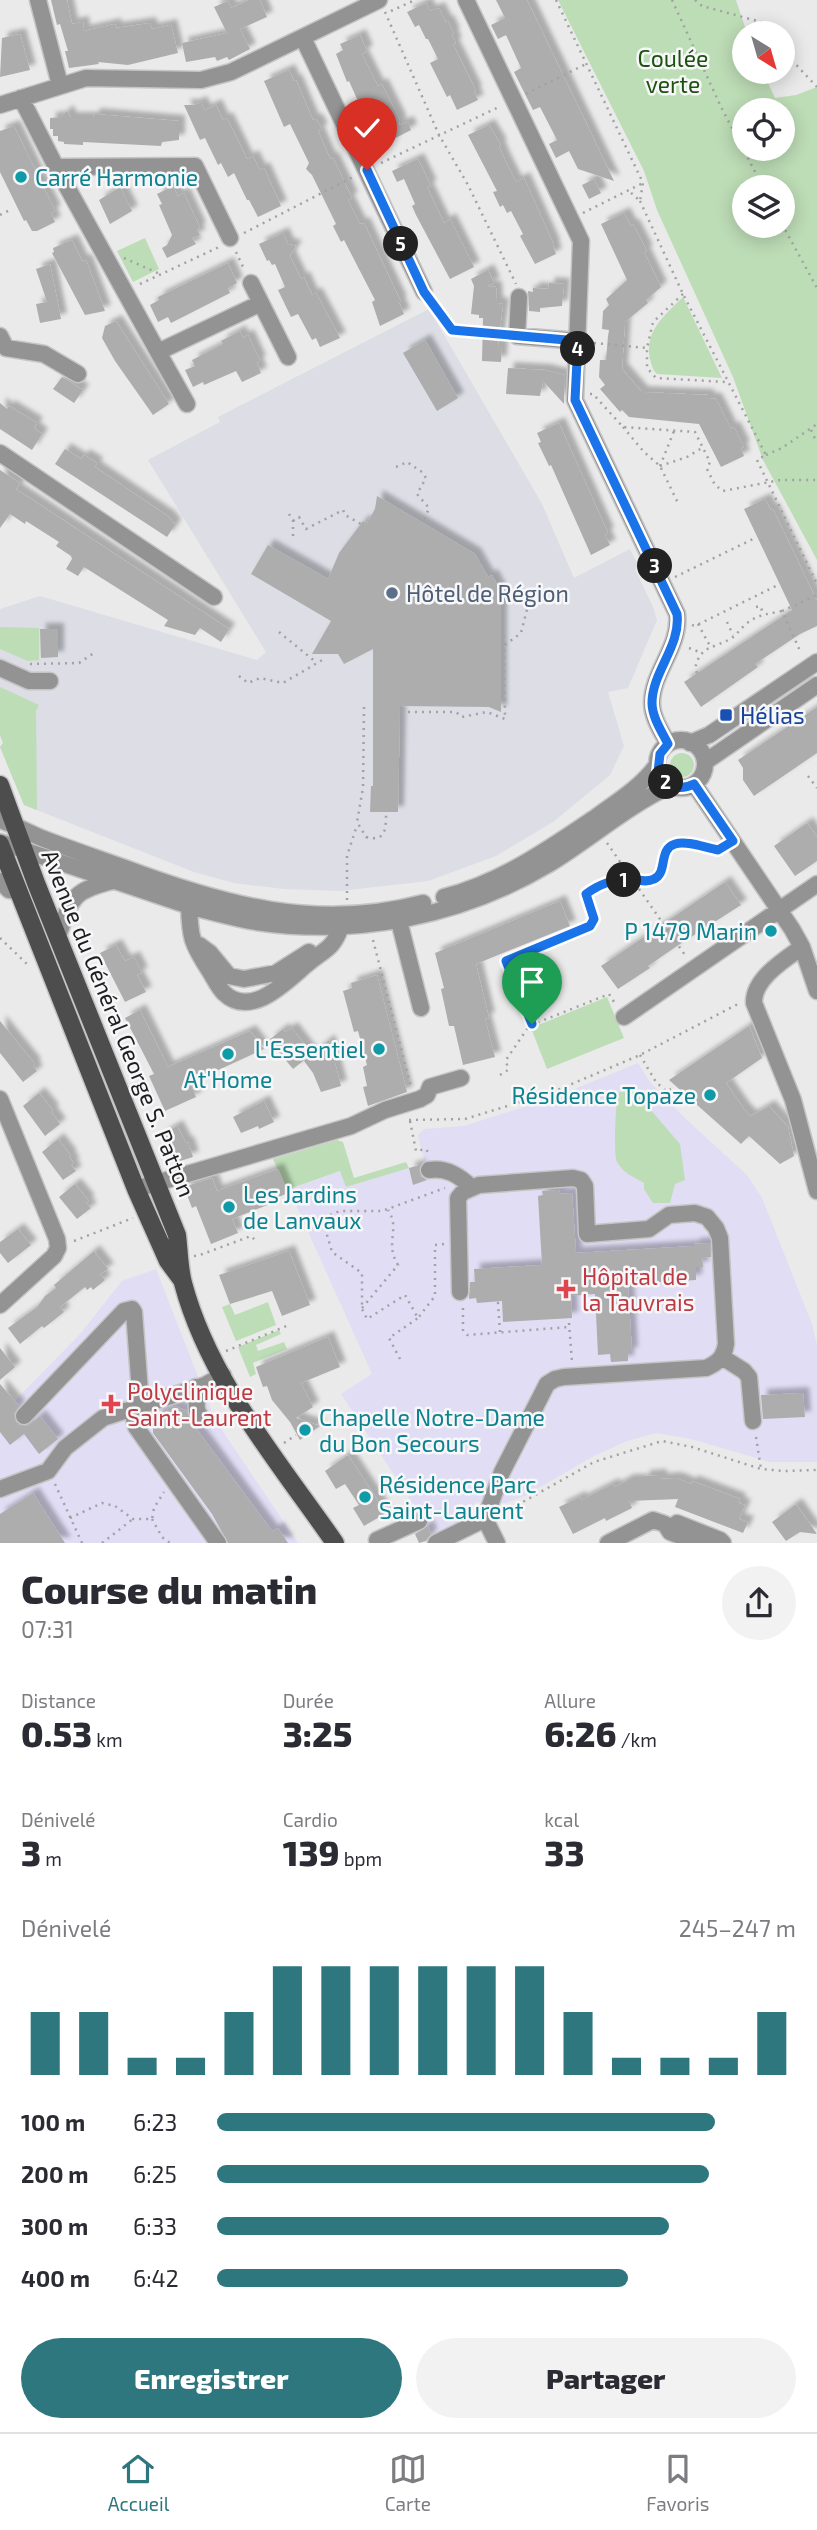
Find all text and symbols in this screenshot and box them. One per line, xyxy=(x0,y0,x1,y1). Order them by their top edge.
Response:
north arrow xyxy=(732,21,794,84)
map controls xyxy=(732,21,795,238)
park label: Coulée verte xyxy=(638,44,708,98)
pin xyxy=(337,98,397,170)
button: locate xyxy=(732,98,795,161)
icon: check xyxy=(348,109,386,147)
place label: Carré Harmonie xyxy=(35,163,198,191)
marker: Carré Harmonie xyxy=(13,169,29,185)
button: layers xyxy=(732,175,795,238)
pin: 5 xyxy=(384,226,418,262)
text: 5 xyxy=(395,232,406,255)
pin: 4 xyxy=(560,332,596,366)
text: 4 xyxy=(571,337,584,360)
pin: 3 xyxy=(638,548,672,584)
text: 3 xyxy=(649,554,660,577)
place label: Hôtel de Région xyxy=(406,579,569,607)
marker: Hôtel de Région xyxy=(384,585,400,601)
place label: Hélias xyxy=(740,701,805,729)
marker: Hélias xyxy=(718,707,734,723)
pin: 2 xyxy=(648,764,684,800)
text: 2 xyxy=(660,770,671,793)
street label: Avenue du Général George S. Patton xyxy=(36,845,202,1201)
pin: 1 xyxy=(606,862,642,898)
text: 1 xyxy=(619,868,628,891)
place label: P 1479 Marin xyxy=(624,917,757,945)
marker: P 1479 Marin xyxy=(763,923,779,939)
pin xyxy=(502,952,562,1024)
icon: arrive xyxy=(513,963,551,1001)
place label: L'Essentiel xyxy=(255,1035,365,1063)
marker: L'Essentiel xyxy=(371,1041,387,1057)
marker: At'Home xyxy=(220,1046,236,1062)
place label: At'Home xyxy=(184,1065,272,1093)
place label: Résidence Topaze xyxy=(511,1081,696,1109)
marker: Résidence Topaze xyxy=(702,1087,718,1103)
place label: Les Jardins de Lanvaux xyxy=(243,1180,361,1234)
marker: Les Jardins de Lanvaux xyxy=(221,1199,237,1215)
place label: Hôpital de la Tauvrais xyxy=(582,1262,694,1316)
marker: Hôpital de la Tauvrais xyxy=(556,1279,576,1299)
place label: Polyclinique Saint-Laurent xyxy=(127,1377,272,1431)
marker: Polyclinique Saint-Laurent xyxy=(101,1394,121,1414)
place label: Chapelle Notre-Dame du Bon Secours xyxy=(319,1403,545,1457)
marker: Chapelle Notre-Dame du Bon Secours xyxy=(297,1422,313,1438)
place label: Résidence Parc Saint-Laurent xyxy=(379,1470,537,1524)
marker: Résidence Parc Saint-Laurent xyxy=(357,1489,373,1505)
text: Course du matin xyxy=(21,1566,317,1612)
button: share xyxy=(722,1566,796,1640)
text: 07:31 xyxy=(21,1615,74,1643)
text: Distance xyxy=(21,1689,96,1712)
text: Durée xyxy=(283,1689,334,1712)
text: Allure xyxy=(544,1689,596,1712)
text: 0.53 xyxy=(21,1712,92,1754)
text: 3:25 xyxy=(283,1712,352,1754)
text: 6:26 xyxy=(544,1712,616,1754)
text: km xyxy=(92,1728,123,1751)
text: /km xyxy=(616,1728,657,1751)
text: Dénivelé xyxy=(21,1808,96,1831)
text: Cardio xyxy=(283,1808,338,1831)
text: kcal xyxy=(544,1808,579,1831)
text: 3 xyxy=(21,1831,41,1873)
text: 139 xyxy=(283,1831,340,1873)
text: 33 xyxy=(544,1831,584,1873)
text: m xyxy=(41,1847,62,1870)
text: bpm xyxy=(340,1847,382,1870)
text: Dénivelé xyxy=(21,1914,111,1942)
text: 245–247 m xyxy=(679,1914,796,1942)
text: 100 m xyxy=(21,2108,85,2136)
text: 6:23 xyxy=(133,2108,177,2136)
text: 200 m xyxy=(21,2160,89,2188)
text: 6:25 xyxy=(133,2160,177,2188)
text: 300 m xyxy=(21,2212,88,2240)
text: 6:33 xyxy=(133,2212,177,2240)
text: 400 m xyxy=(21,2264,90,2292)
text: 6:42 xyxy=(133,2264,179,2292)
button: Enregistrer xyxy=(21,2338,402,2418)
button: Partager xyxy=(416,2338,796,2418)
tab: Accueil xyxy=(108,2450,169,2515)
tab: Carte xyxy=(385,2450,431,2515)
tab: Favoris xyxy=(646,2450,709,2515)

